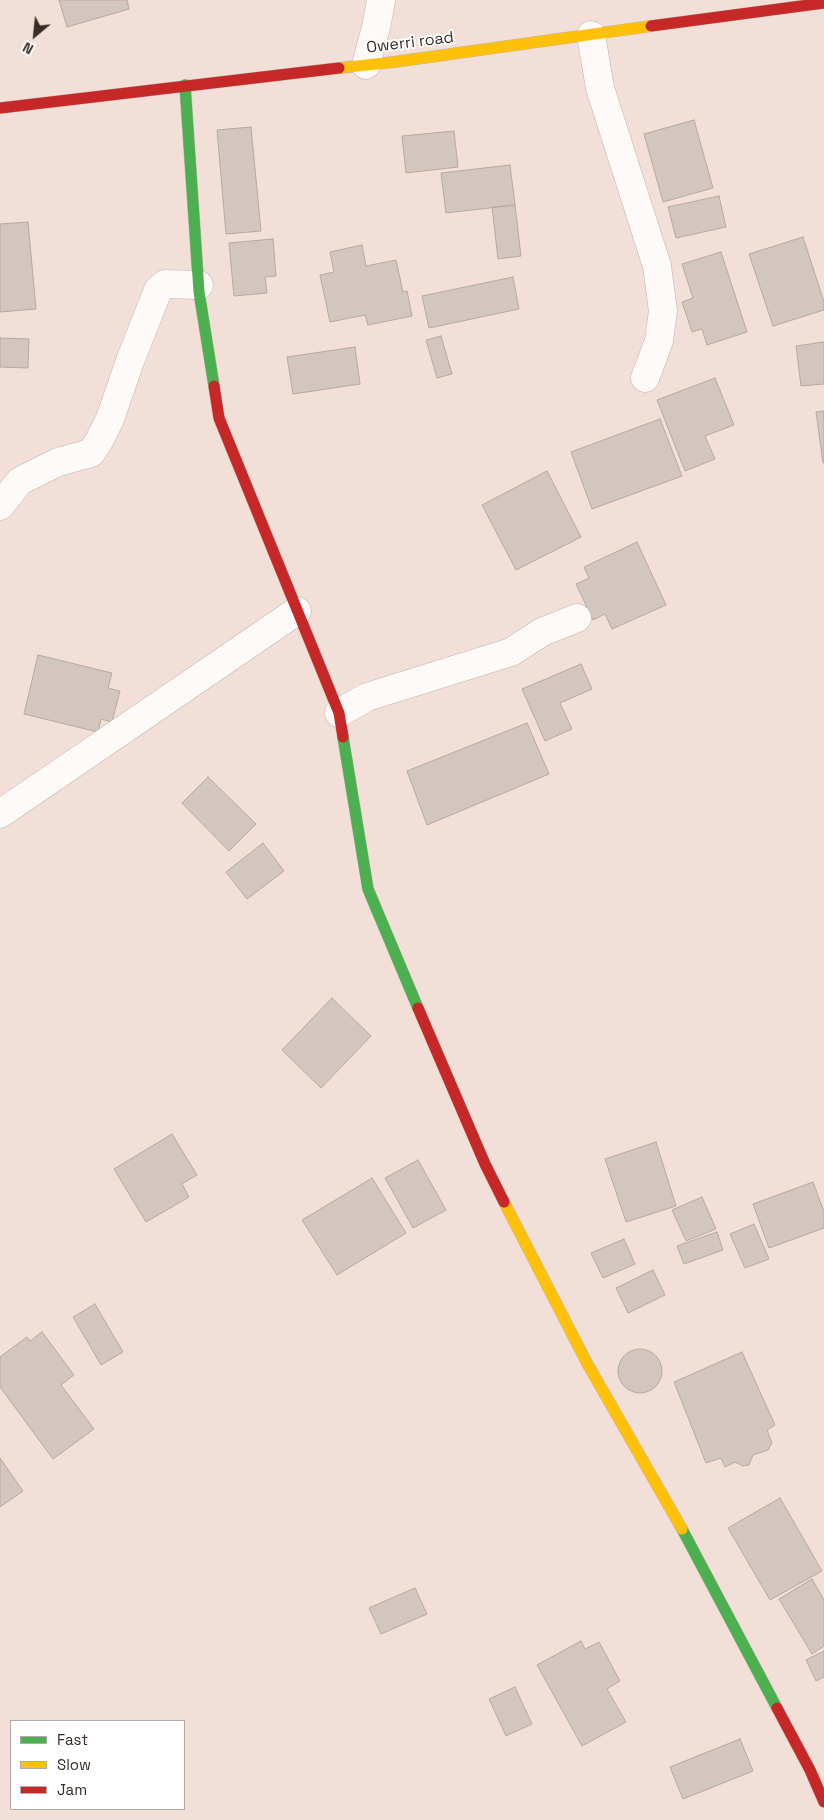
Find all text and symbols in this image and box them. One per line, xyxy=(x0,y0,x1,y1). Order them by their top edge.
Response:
north arrow xyxy=(10,10,60,60)
street label: Owerri road xyxy=(365,28,455,58)
text: N xyxy=(20,38,36,58)
legend xyxy=(10,1720,185,1810)
text: Fast xyxy=(57,1730,88,1749)
text: Slow xyxy=(57,1755,91,1774)
text: Jam xyxy=(57,1780,87,1799)

